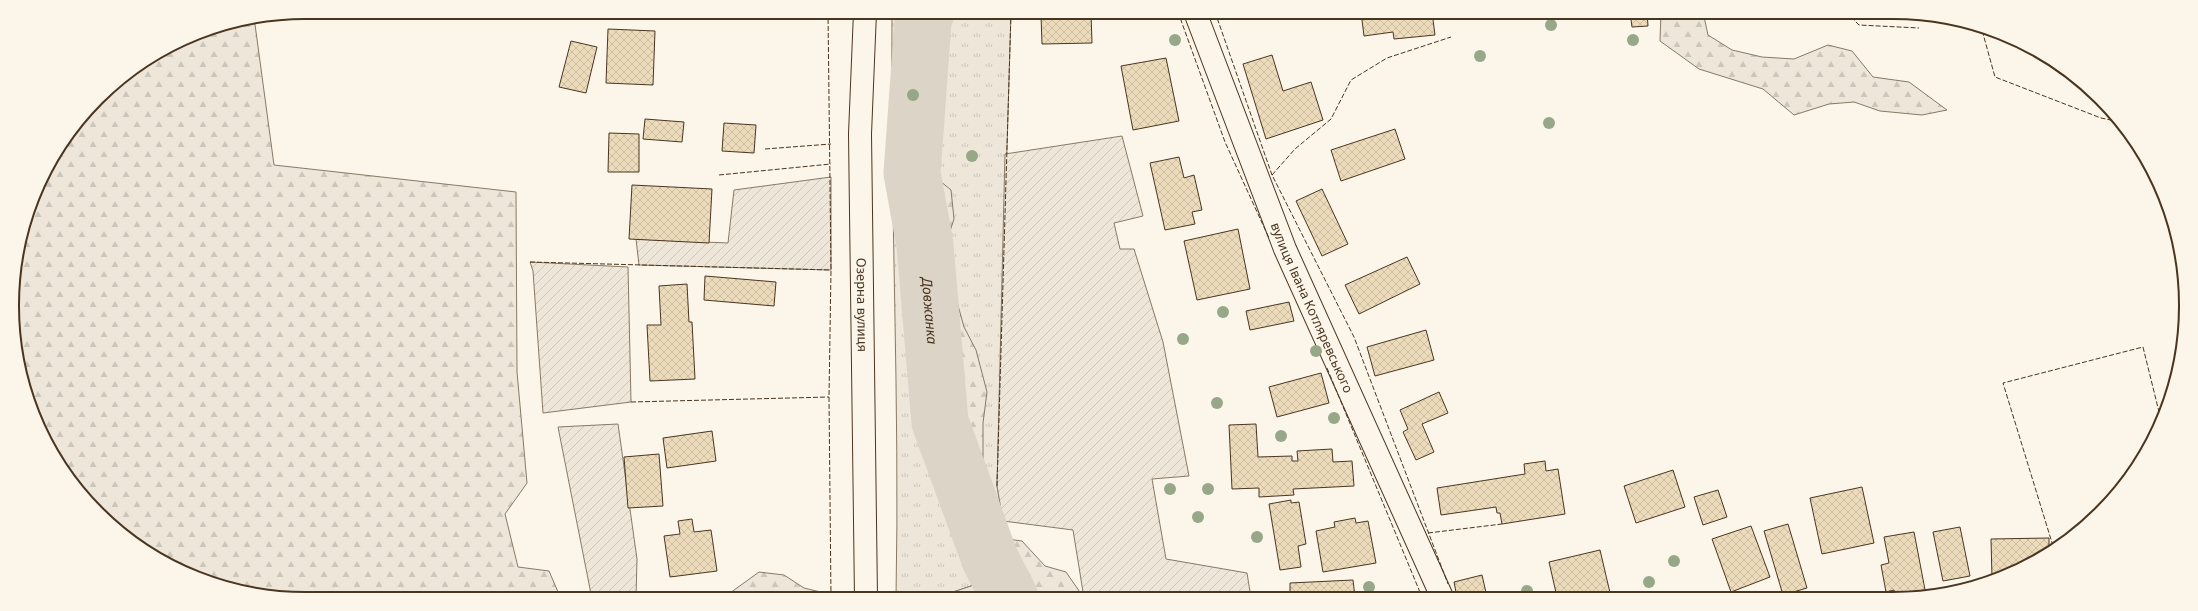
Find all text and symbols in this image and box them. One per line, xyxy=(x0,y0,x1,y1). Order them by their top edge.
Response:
street label: вулиця Івана Котляревського xyxy=(1267,220,1358,396)
street label: Озерна вулиця xyxy=(853,258,872,352)
water label: Довжанка xyxy=(918,274,943,345)

